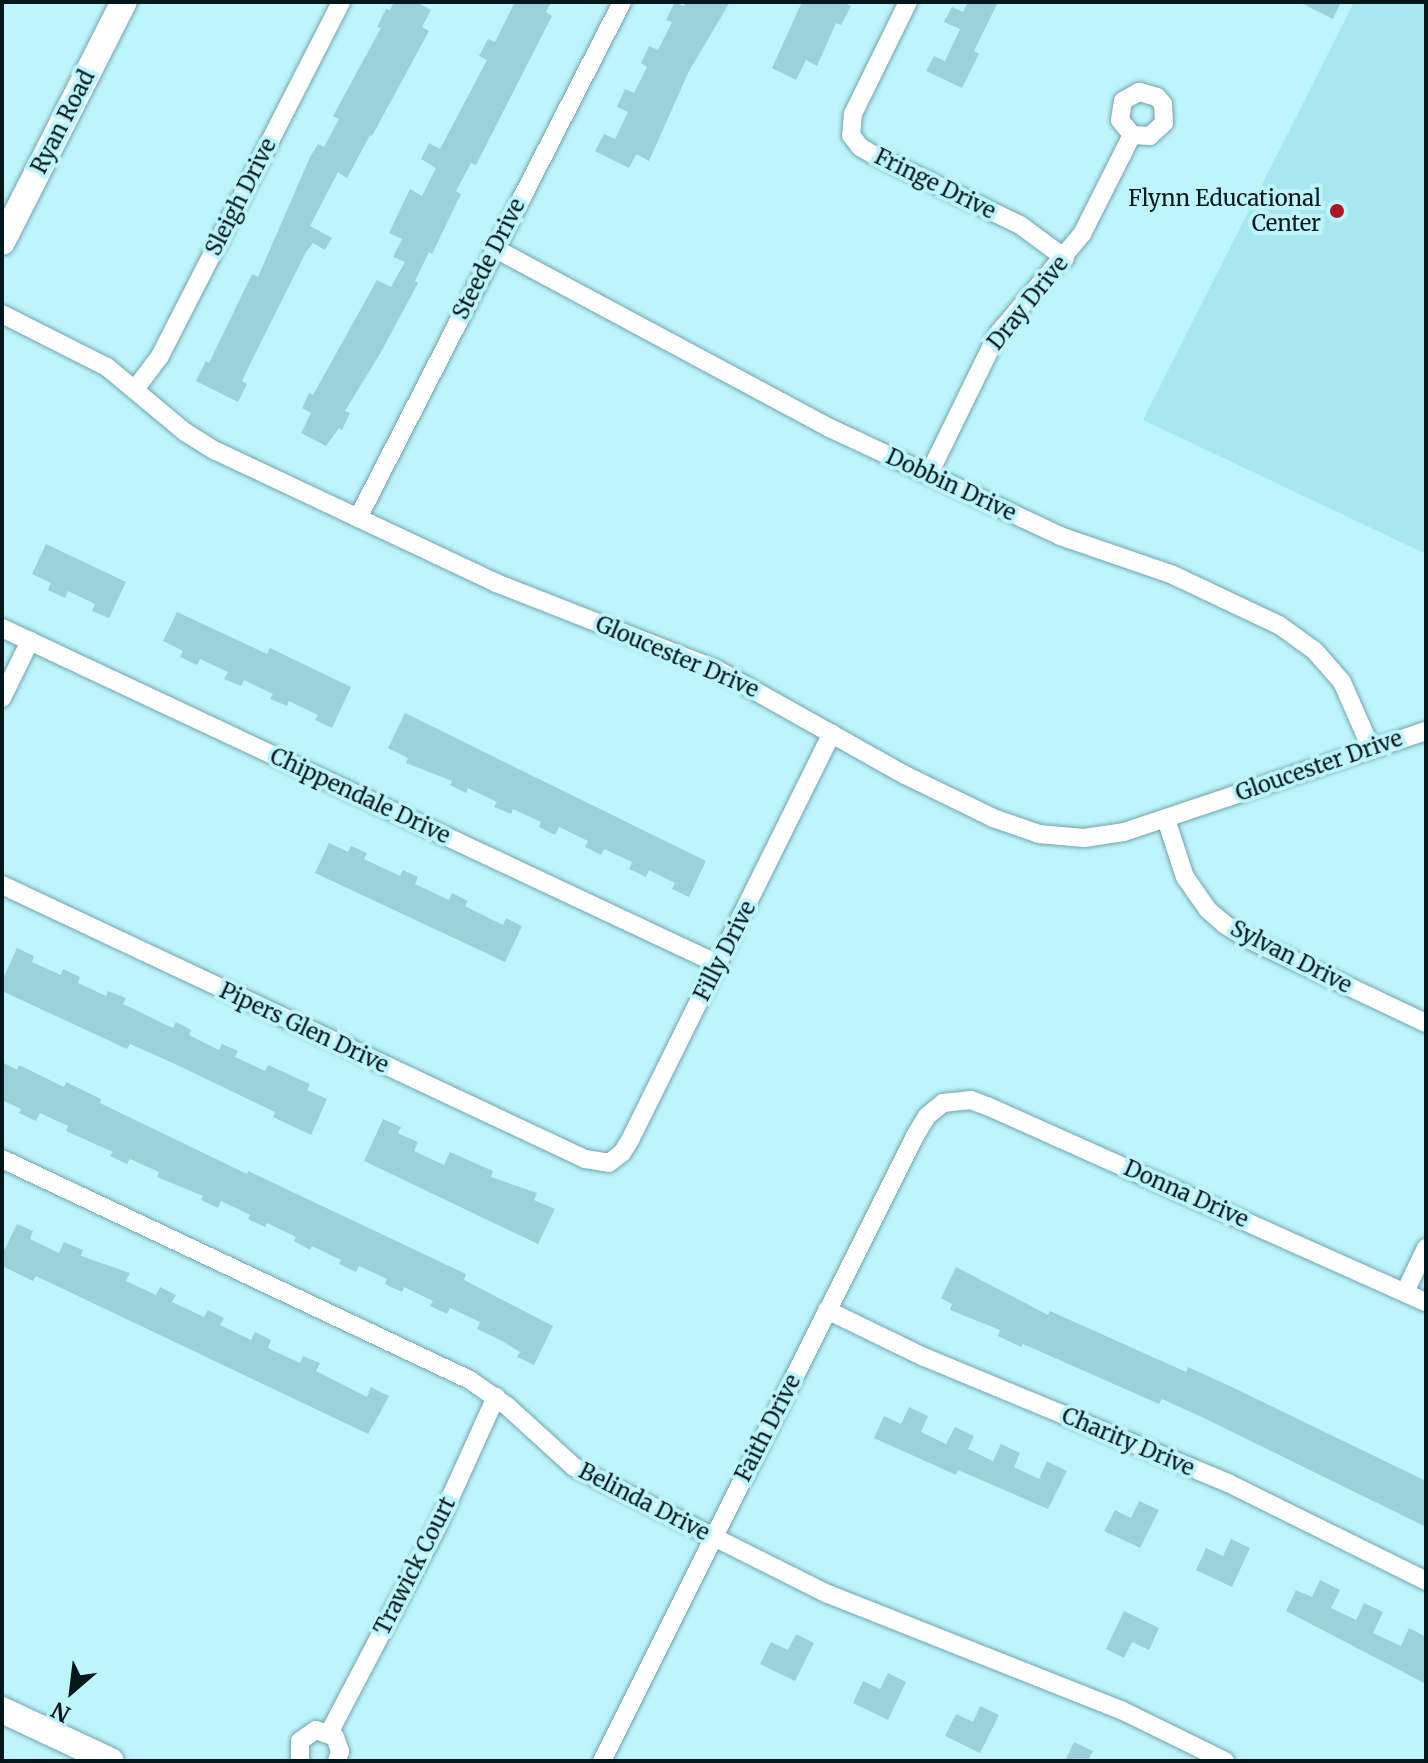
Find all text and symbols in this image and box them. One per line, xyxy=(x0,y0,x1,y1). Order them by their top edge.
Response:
street label: Ryan Road xyxy=(26,66,100,178)
street label: Sleigh Drive xyxy=(200,134,282,260)
street label: Fringe Drive xyxy=(870,143,1000,225)
place label: Flynn Educational Center xyxy=(1128,185,1321,236)
street label: Steede Drive xyxy=(447,194,531,324)
marker: Flynn Educational Center xyxy=(1328,202,1346,220)
street label: Dray Drive xyxy=(982,251,1074,355)
street label: Dobbin Drive xyxy=(882,443,1020,527)
street label: Gloucester Drive xyxy=(592,611,762,703)
street label: Gloucester Drive xyxy=(1232,725,1406,807)
street label: Chippendale Drive xyxy=(266,743,454,849)
street label: Filly Drive xyxy=(689,897,761,1005)
street label: Sylvan Drive xyxy=(1226,915,1356,999)
street label: Pipers Glen Drive xyxy=(215,977,393,1079)
street label: Donna Drive xyxy=(1120,1155,1252,1233)
street label: Faith Drive xyxy=(730,1370,806,1486)
street label: Charity Drive xyxy=(1058,1402,1198,1482)
street label: Belinda Drive xyxy=(574,1458,714,1546)
street label: Trawick Court xyxy=(369,1493,461,1639)
north arrow xyxy=(32,1651,112,1731)
text: N xyxy=(46,1696,75,1729)

